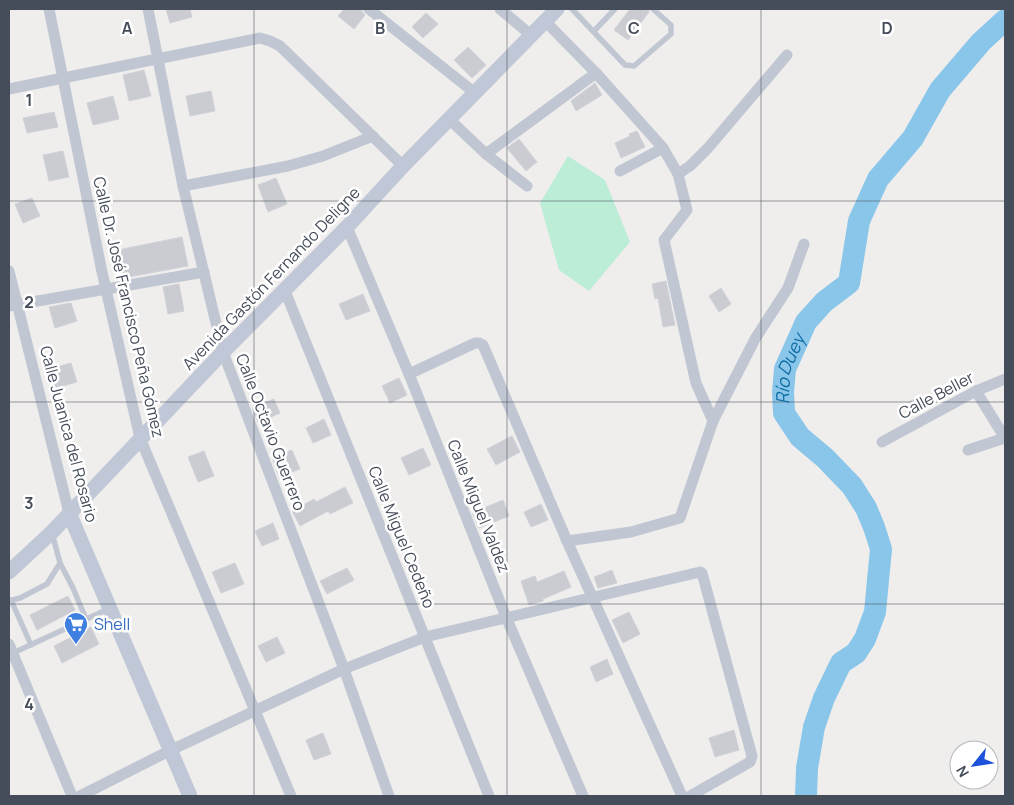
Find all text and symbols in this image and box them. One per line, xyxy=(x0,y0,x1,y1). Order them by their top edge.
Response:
text: A xyxy=(122,17,133,39)
text: B xyxy=(375,17,385,39)
text: C xyxy=(628,17,640,39)
text: D xyxy=(881,17,893,39)
text: 1 xyxy=(25,89,33,111)
street label: Calle Dr. José Francisco Peña Gómez xyxy=(88,174,170,440)
street label: Avenida Gastón Fernando Deligne xyxy=(177,182,365,374)
text: 2 xyxy=(24,291,34,313)
water label: Río Duey xyxy=(770,328,811,405)
street label: Calle Juanica del Rosario xyxy=(35,343,103,525)
street label: Calle Octavio Guerrero xyxy=(231,350,311,514)
street label: Calle Beller xyxy=(895,366,978,424)
street label: Calle Miguel Valdez xyxy=(442,436,516,576)
street label: Calle Miguel Cedeño xyxy=(363,463,441,611)
text: 3 xyxy=(24,492,34,514)
supermarket icon: Shell xyxy=(63,611,89,645)
place label: Shell xyxy=(94,613,130,635)
text: 4 xyxy=(24,693,34,715)
north arrow xyxy=(949,740,999,790)
text: N xyxy=(952,763,973,781)

